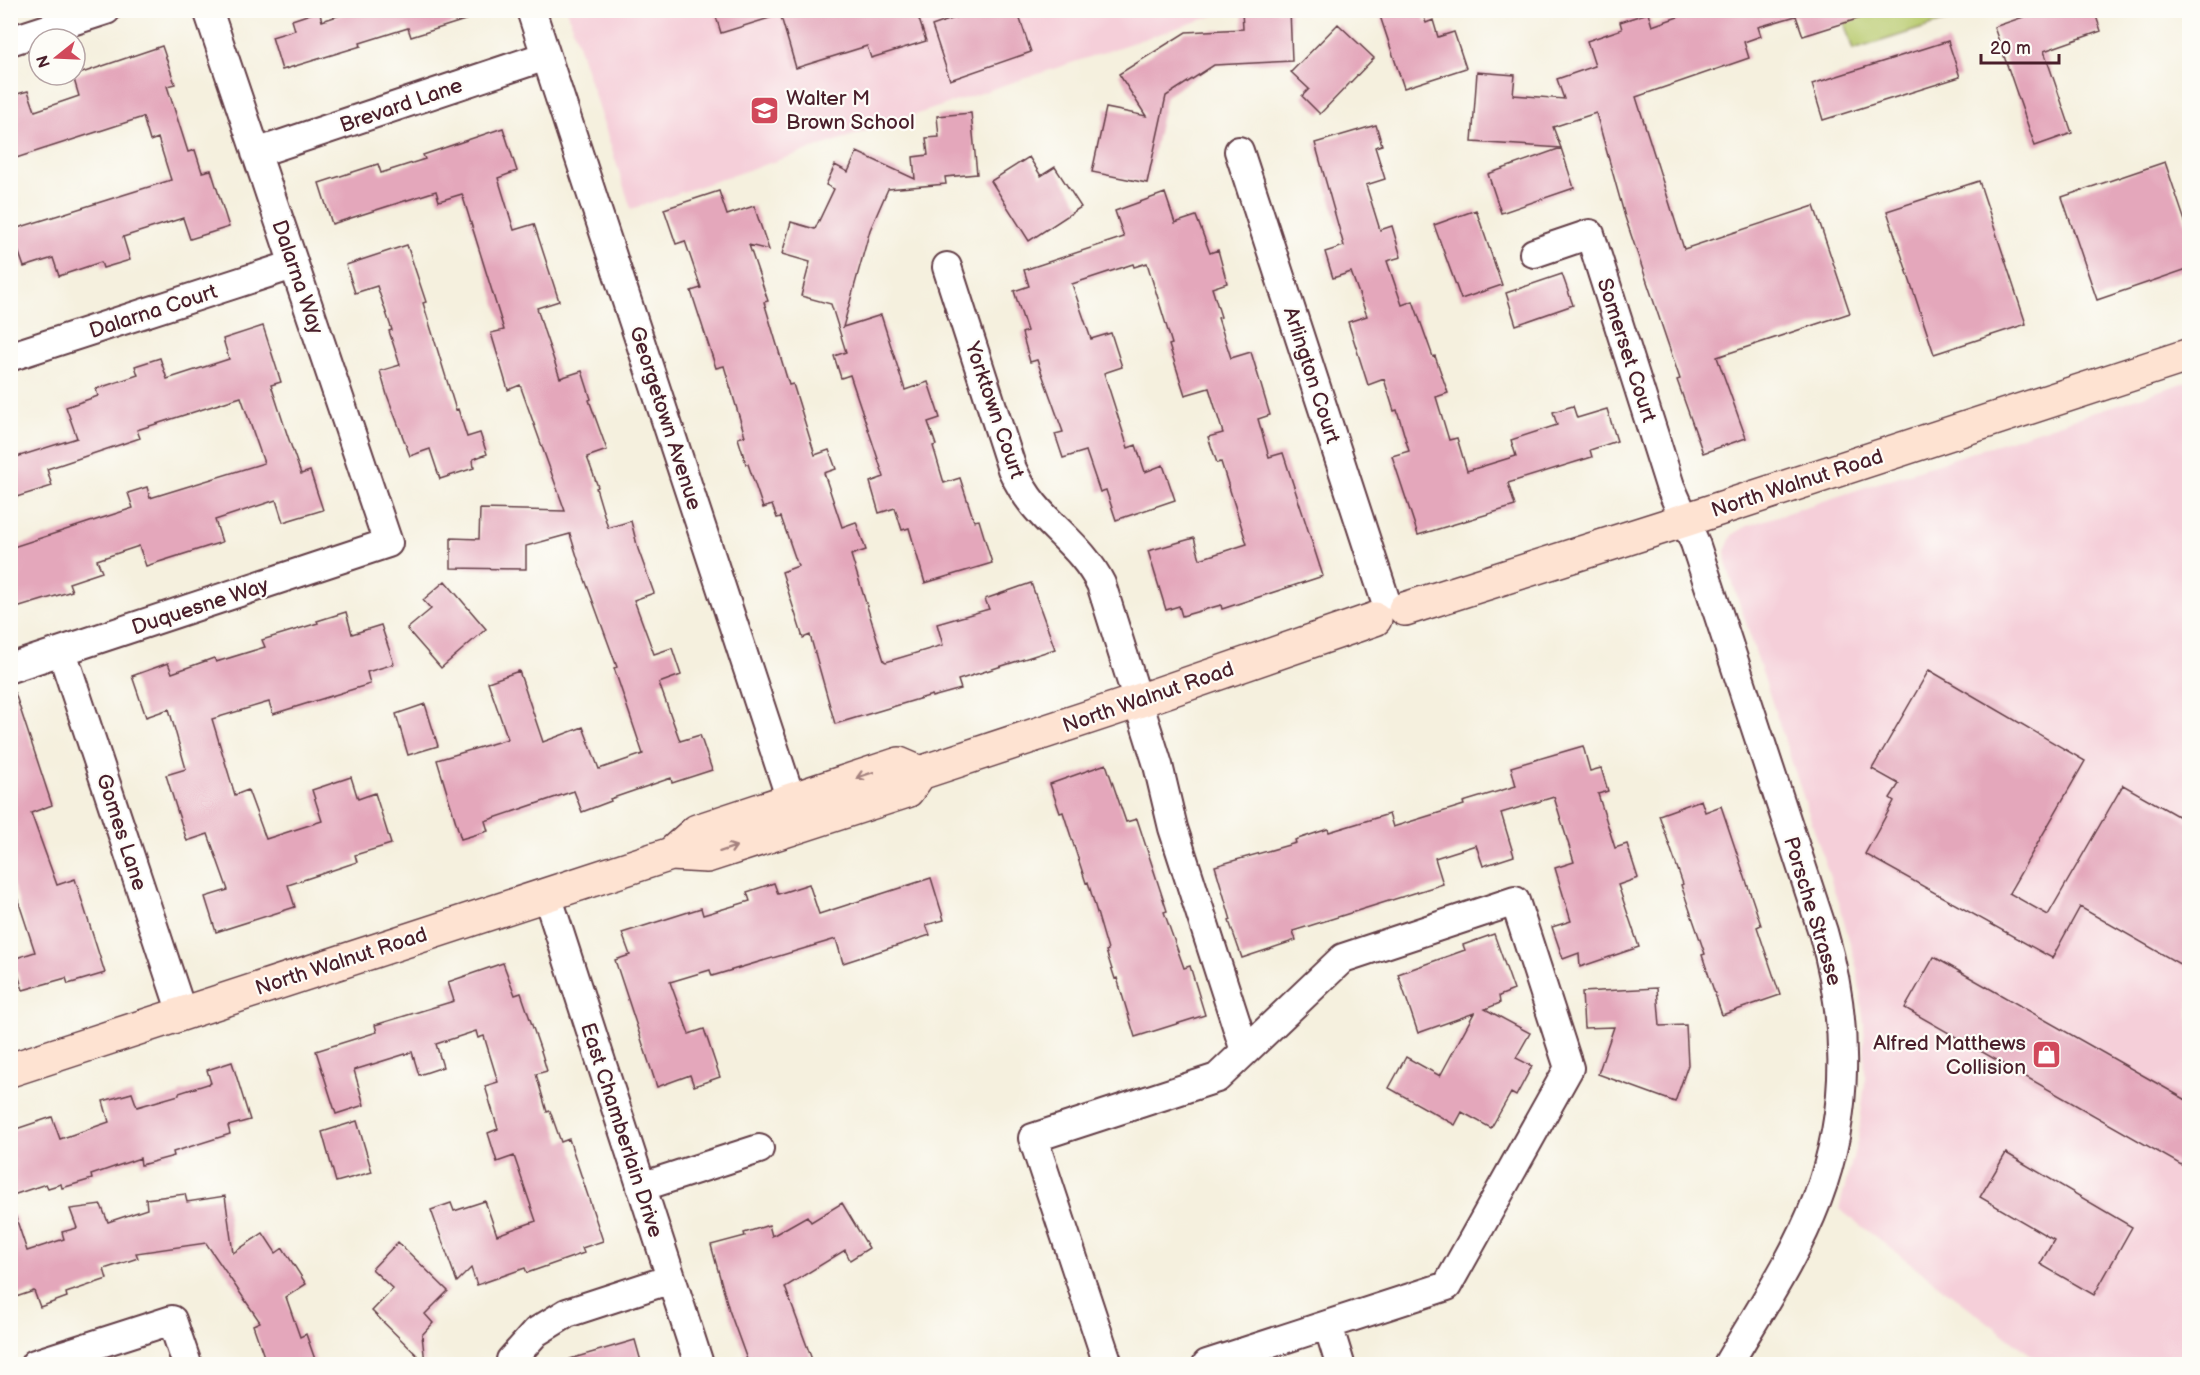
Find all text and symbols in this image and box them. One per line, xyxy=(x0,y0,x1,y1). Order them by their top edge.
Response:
north arrow xyxy=(27,27,87,87)
scale bar xyxy=(1981,27,2059,65)
text: 20 m xyxy=(1990,38,2031,59)
text: N xyxy=(33,53,55,70)
street label: Brevard Lane xyxy=(337,73,466,138)
place label: Walter M Brown School xyxy=(786,86,915,135)
school or university icon: Walter M Brown School xyxy=(749,94,781,126)
street label: Dalarna Way xyxy=(266,217,329,338)
street label: Somerset Court xyxy=(1592,275,1662,426)
street label: Dalarna Court xyxy=(86,279,221,344)
street label: Arlington Court xyxy=(1278,304,1345,447)
street label: Georgetown Avenue xyxy=(624,323,707,513)
street label: Yorktown Court xyxy=(959,338,1030,482)
street label: North Walnut Road xyxy=(1708,444,1886,523)
street label: Duquesne Way xyxy=(129,572,272,640)
street label: North Walnut Road xyxy=(1059,656,1237,738)
one-way arrow xyxy=(856,770,875,781)
street label: Gomes Lane xyxy=(91,771,152,894)
street label: Porsche Strasse xyxy=(1778,834,1847,989)
one-way arrow xyxy=(718,843,737,854)
street label: North Walnut Road xyxy=(252,922,430,1001)
street label: East Chamberlain Drive xyxy=(575,1020,668,1241)
place label: Alfred Matthews Collision xyxy=(1873,1031,2026,1080)
shop icon: Alfred Matthews Collision xyxy=(2031,1039,2063,1071)

